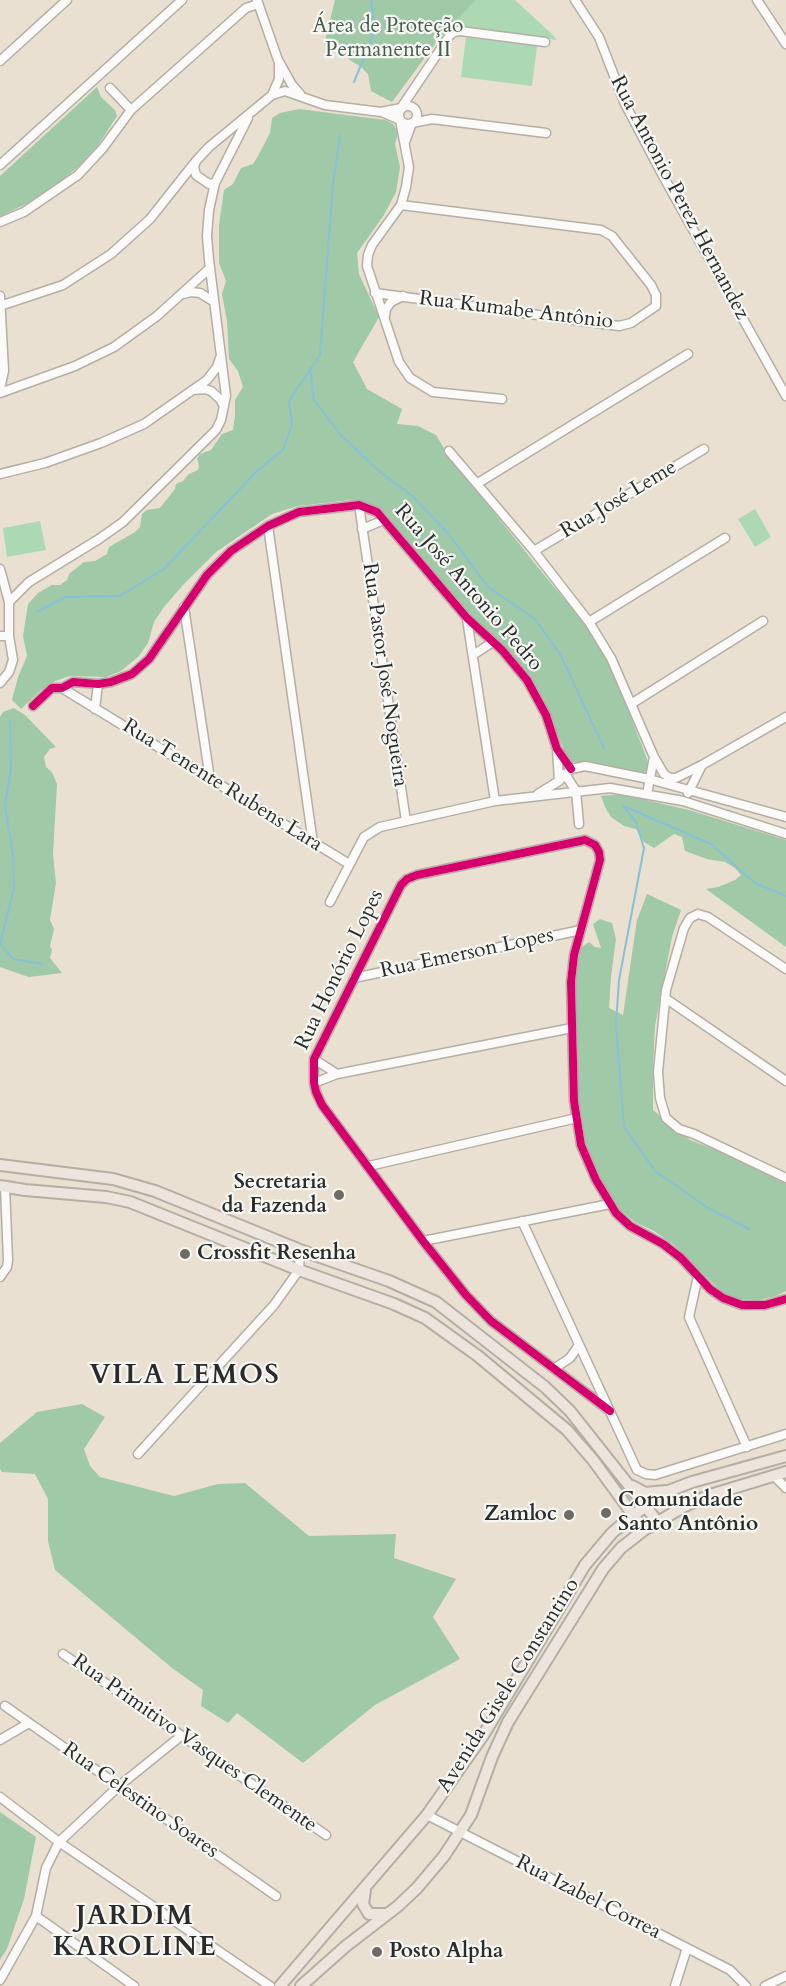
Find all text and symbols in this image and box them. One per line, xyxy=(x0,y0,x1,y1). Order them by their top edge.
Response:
park label: Área de Proteção Permanente II xyxy=(313,14,463,64)
street label: Rua Antonio Perez Hernandez xyxy=(604,72,754,324)
street label: Rua Kumabe Antônio xyxy=(418,287,614,335)
street label: Rua José Leme xyxy=(556,455,682,545)
street label: Rua José Antonio Pedro xyxy=(389,499,547,677)
street label: Rua Pastor José Nogueira xyxy=(356,561,412,789)
street label: Rua Tenente Rubens Lara xyxy=(117,714,327,858)
street label: Rua Honório Lopes xyxy=(290,886,390,1054)
street label: Rua Emerson Lopes xyxy=(378,923,556,985)
place label: Secretaria da Fazenda xyxy=(221,1170,327,1220)
marker: Secretaria da Fazenda xyxy=(332,1188,346,1202)
place label: Crossfit Resenha xyxy=(197,1241,356,1267)
marker: Crossfit Resenha xyxy=(178,1247,192,1261)
district label: VILA LEMOS xyxy=(90,1361,280,1393)
place label: Comunidade Santo Antônio xyxy=(618,1488,758,1538)
place label: Zamloc xyxy=(484,1502,557,1528)
marker: Comunidade Santo Antônio xyxy=(599,1506,613,1520)
marker: Zamloc xyxy=(562,1508,576,1522)
street label: Avenida Gisele Constantino xyxy=(433,1574,585,1798)
street label: Rua Primitivo Vasques Clemente xyxy=(67,1650,321,1838)
street label: Rua Celestino Soares xyxy=(57,1738,223,1864)
street label: Rua Izabel Correa xyxy=(511,1851,665,1945)
district label: JARDIM KAROLINE xyxy=(53,1902,217,1965)
place label: Posto Alpha xyxy=(389,1939,504,1965)
marker: Posto Alpha xyxy=(370,1945,384,1959)

